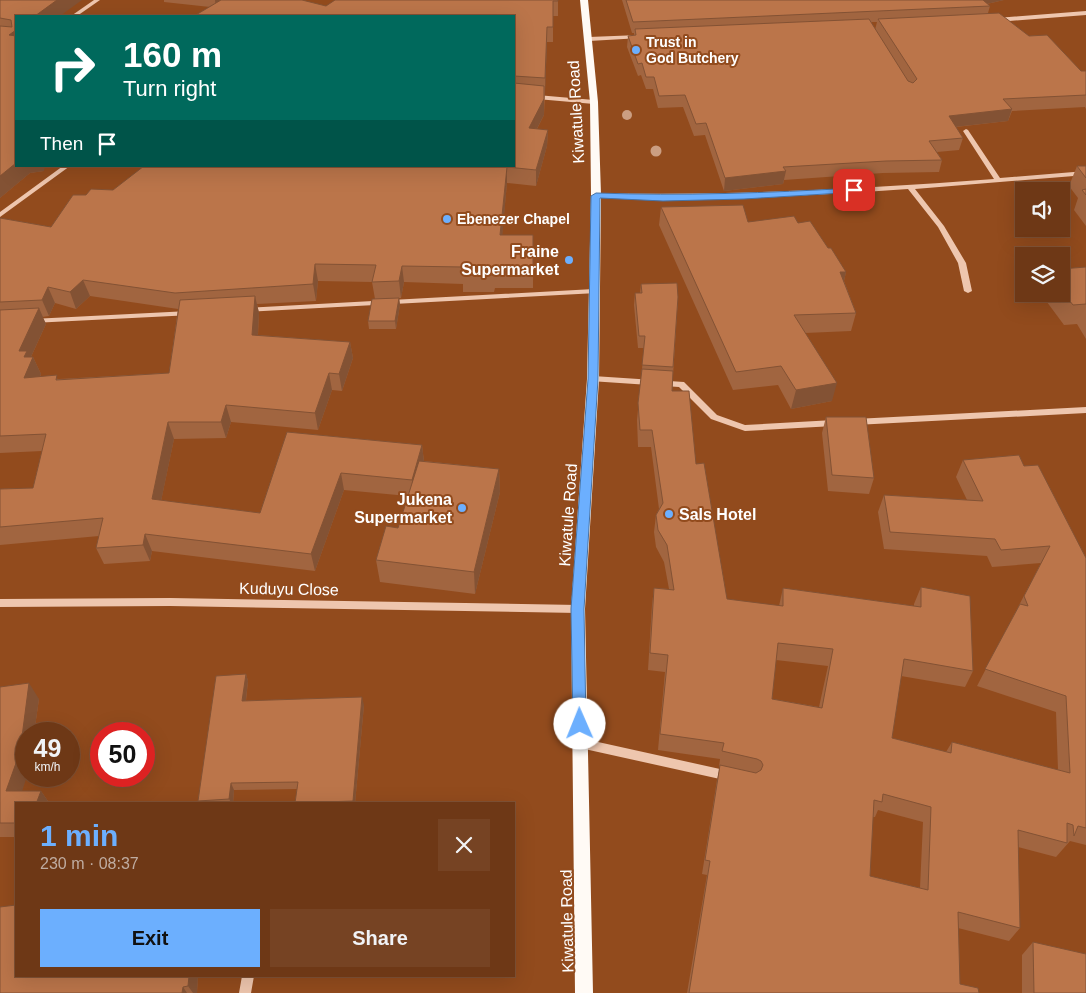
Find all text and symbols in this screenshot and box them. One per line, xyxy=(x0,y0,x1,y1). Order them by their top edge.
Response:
place label: Trust in God Butchery xyxy=(646,34,739,66)
icon: right xyxy=(40,35,105,100)
text: 160 m xyxy=(123,35,222,74)
marker: Trust in God Butchery xyxy=(630,44,642,56)
street label: Kiwatule Road xyxy=(565,60,587,164)
text: Turn right xyxy=(123,76,216,101)
icon: arrive xyxy=(93,130,121,158)
text: Then xyxy=(40,133,83,154)
pin xyxy=(833,169,875,211)
icon: arrive xyxy=(840,176,868,204)
map controls xyxy=(1015,182,1070,302)
button: sound xyxy=(1015,182,1070,237)
place label: Ebenezer Chapel xyxy=(457,211,570,227)
marker: Ebenezer Chapel xyxy=(441,213,453,225)
place label: Fraine Supermarket xyxy=(461,243,560,278)
button: layers xyxy=(1015,247,1070,302)
marker: Fraine Supermarket xyxy=(563,254,575,266)
street label: Kiwatule Road xyxy=(556,463,580,567)
place label: Jukena Supermarket xyxy=(354,491,453,526)
marker: Jukena Supermarket xyxy=(456,502,468,514)
place label: Sals Hotel xyxy=(679,506,756,523)
marker: Sals Hotel xyxy=(663,508,675,520)
street label: Kuduyu Close xyxy=(239,580,339,598)
position arrow xyxy=(553,697,605,749)
speed limit sign: 50 xyxy=(90,722,155,787)
text: 49 xyxy=(34,734,61,762)
text: km/h xyxy=(34,760,61,774)
text: 1 min xyxy=(40,819,118,852)
button: close xyxy=(438,819,490,871)
text: 230 m · 08:37 xyxy=(40,855,139,872)
street label: Kiwatule Road xyxy=(558,869,576,973)
button: Exit xyxy=(40,909,260,967)
button: Share xyxy=(270,909,490,967)

